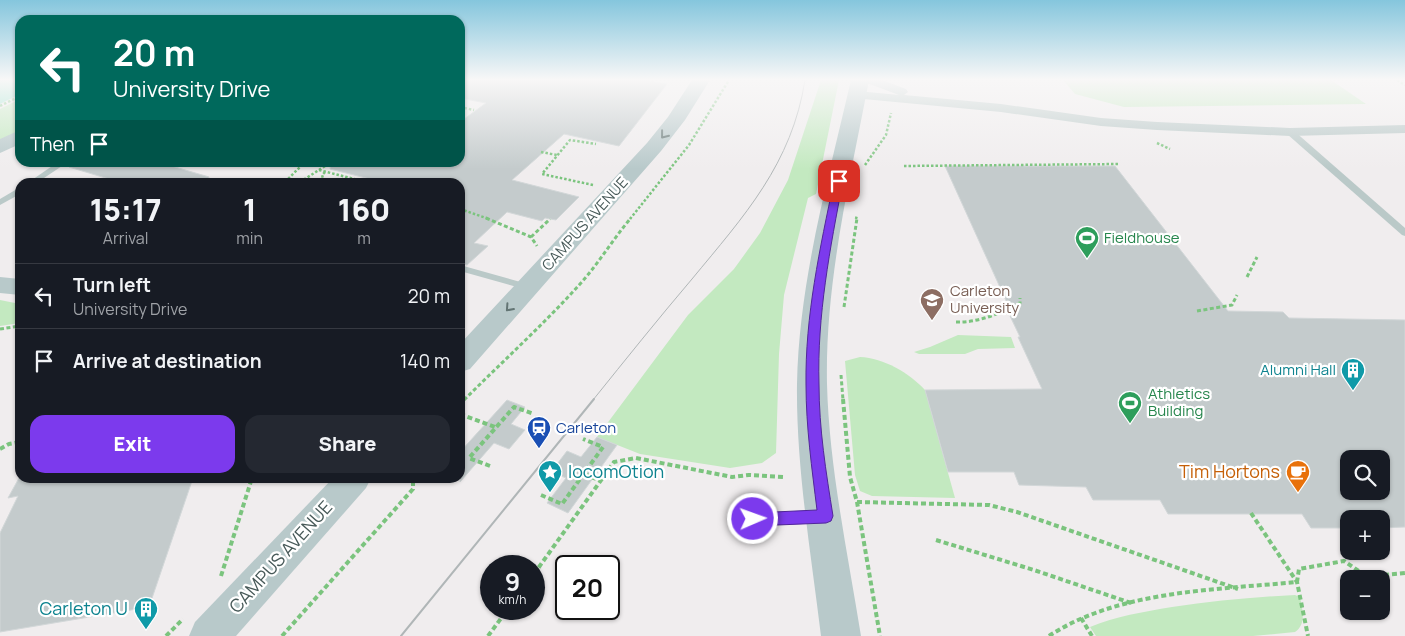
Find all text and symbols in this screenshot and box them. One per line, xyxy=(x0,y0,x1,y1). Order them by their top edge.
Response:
text: 20 m xyxy=(113,29,195,77)
icon: left xyxy=(30,35,95,100)
text: University Drive xyxy=(113,74,270,104)
one-way arrow xyxy=(661,129,669,138)
icon: arrive xyxy=(85,130,113,158)
text: Then xyxy=(30,131,75,157)
pin xyxy=(818,160,860,202)
icon: arrive xyxy=(825,167,853,195)
street label: CAMPUS AVENUE xyxy=(537,172,632,275)
text: 15:17 xyxy=(90,189,162,230)
text: 1 xyxy=(243,189,257,230)
text: 160 xyxy=(338,189,390,230)
sports icon: Fieldhouse xyxy=(1074,225,1100,259)
text: Arrival xyxy=(103,227,148,249)
text: min xyxy=(236,227,263,249)
text: m xyxy=(357,227,371,249)
place label: Fieldhouse xyxy=(1104,227,1180,248)
text: Turn left xyxy=(73,272,151,298)
place label: Carleton University xyxy=(950,280,1019,318)
icon: left xyxy=(30,282,58,310)
text: 20 m xyxy=(408,283,450,309)
school or university icon: Carleton University xyxy=(919,287,945,321)
text: University Drive xyxy=(73,298,187,320)
one-way arrow xyxy=(506,303,515,312)
icon: arrive xyxy=(30,347,58,375)
text: Arrive at destination xyxy=(73,348,262,374)
text: 140 m xyxy=(400,348,450,374)
building icon: Alumni Hall xyxy=(1340,357,1366,391)
place label: Alumni Hall xyxy=(1260,359,1336,380)
place label: Athletics Building xyxy=(1148,383,1210,421)
sports icon: Athletics Building xyxy=(1117,390,1143,424)
button: Exit xyxy=(30,415,235,473)
button: Share xyxy=(245,415,450,473)
station icon: Carleton xyxy=(526,415,552,449)
place label: Carleton xyxy=(556,417,616,438)
map controls xyxy=(1340,450,1390,620)
button: search xyxy=(1340,450,1390,500)
place icon: locomOtion xyxy=(537,459,563,493)
place label: locomOtion xyxy=(568,459,664,483)
place label: Tim Hortons xyxy=(1179,459,1280,483)
cafe icon: Tim Hortons xyxy=(1285,459,1311,493)
position arrow xyxy=(726,492,778,544)
street label: CAMPUS AVENUE xyxy=(223,495,337,618)
button: + xyxy=(1340,510,1390,560)
speed limit sign: 20 xyxy=(555,555,620,620)
text: 9 xyxy=(505,564,520,599)
button: − xyxy=(1340,570,1390,620)
text: km/h xyxy=(499,591,526,608)
place label: Carleton U xyxy=(39,596,128,620)
building icon: Carleton U xyxy=(133,596,159,630)

